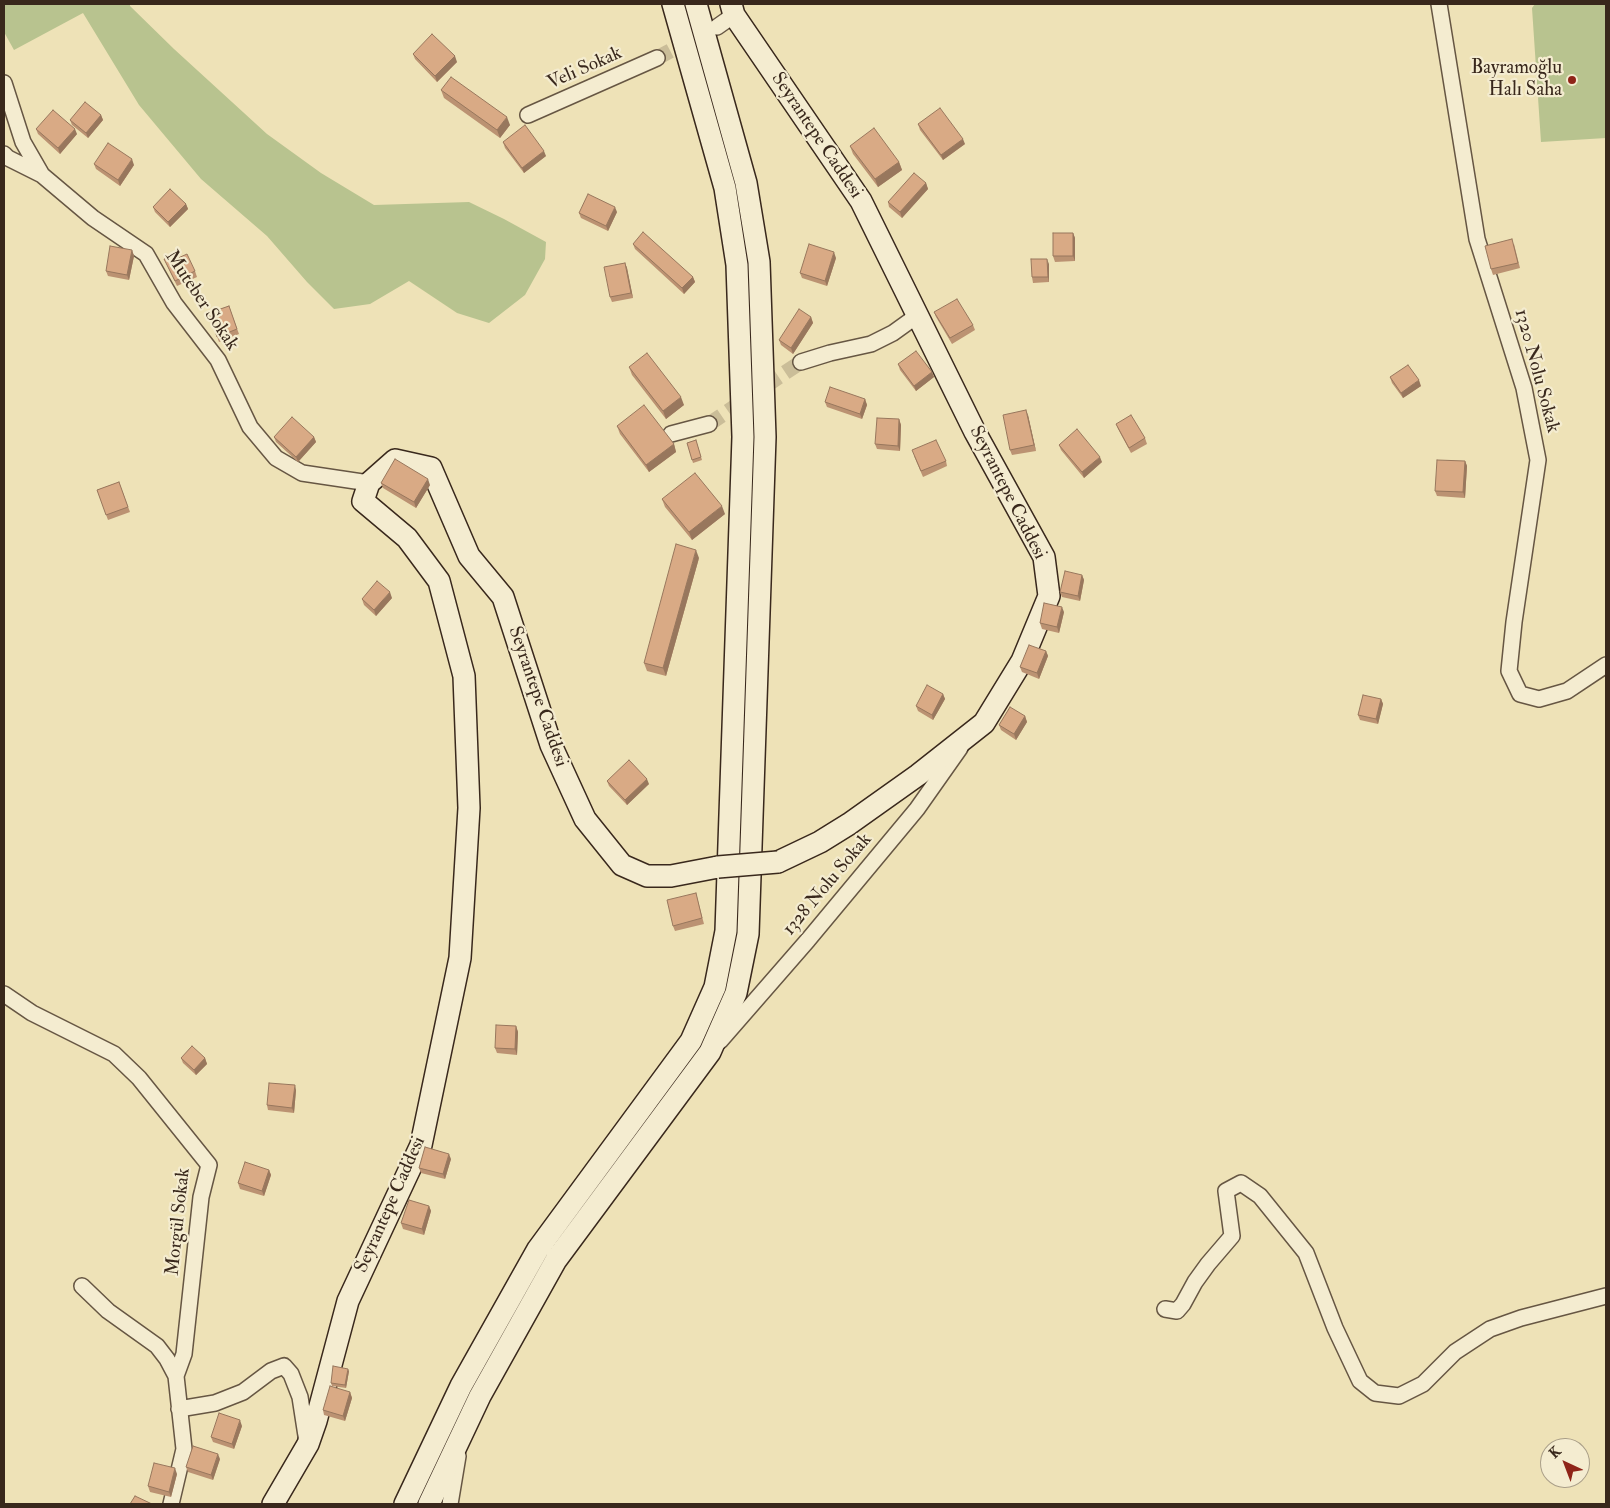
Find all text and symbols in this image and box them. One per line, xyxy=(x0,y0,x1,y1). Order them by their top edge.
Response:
street label: Veli Sokak xyxy=(544,42,626,96)
place label: Bayramoğlu Halı Saha xyxy=(1471,58,1562,102)
street label: Seyrantepe Caddesi xyxy=(765,69,867,203)
marker: Bayramoğlu Halı Saha xyxy=(1566,74,1578,86)
street label: Muteber Sokak xyxy=(159,247,243,355)
street label: 1320 Nolu Sokak xyxy=(1509,307,1563,435)
street label: Seyrantepe Caddesi xyxy=(963,422,1051,564)
street label: Seyrantepe Caddesi xyxy=(502,624,572,770)
street label: 1328 Nolu Sokak xyxy=(779,829,877,941)
street label: Seyrantepe Caddesi xyxy=(351,1133,431,1277)
street label: Morgül Sokak xyxy=(162,1167,196,1277)
north arrow xyxy=(1540,1438,1590,1488)
text: K xyxy=(1546,1443,1564,1462)

